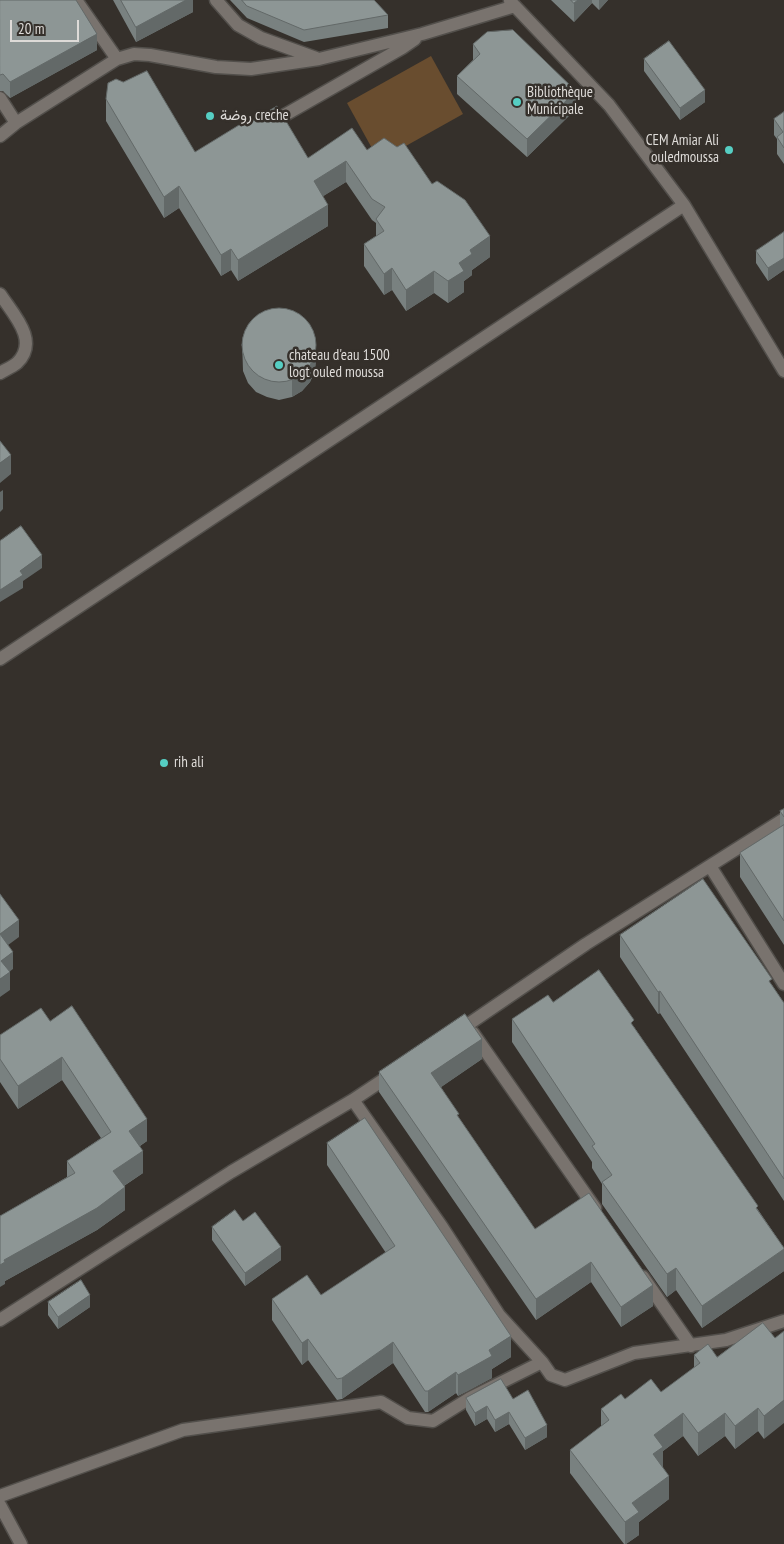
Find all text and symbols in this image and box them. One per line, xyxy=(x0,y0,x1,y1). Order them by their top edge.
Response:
scale bar xyxy=(12,10,81,42)
text: 20 m xyxy=(18,19,44,38)
place label: Bibliothèque Municipale xyxy=(527,84,593,119)
marker: Bibliothèque Municipale xyxy=(511,96,523,108)
place label: روضة creche xyxy=(220,107,289,125)
marker: روضة creche xyxy=(204,110,216,122)
place label: CEM Amiar Ali ouledmoussa xyxy=(646,132,719,167)
marker: CEM Amiar Ali ouledmoussa xyxy=(723,144,735,156)
place label: chateau d'eau 1500 logt ouled moussa xyxy=(289,347,390,382)
marker: chateau d'eau 1500 logt ouled moussa xyxy=(273,359,285,371)
place label: rih ali xyxy=(174,754,204,772)
marker: rih ali xyxy=(158,757,170,769)

